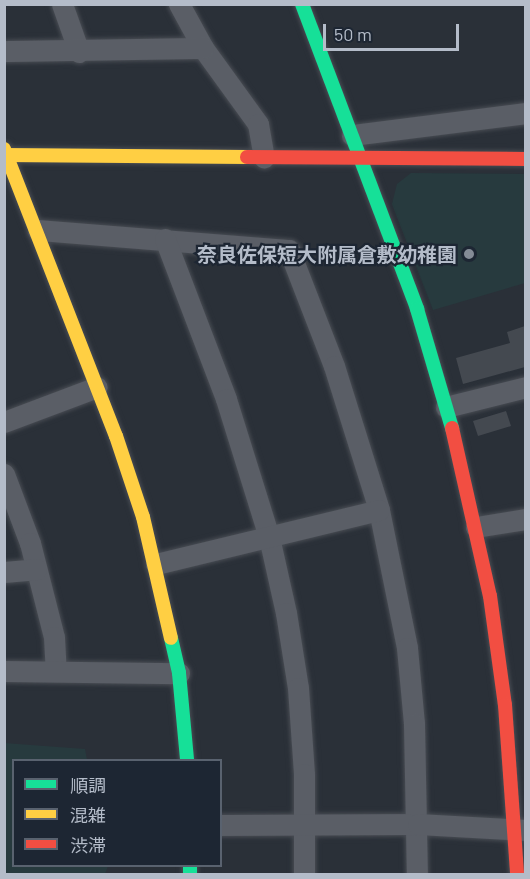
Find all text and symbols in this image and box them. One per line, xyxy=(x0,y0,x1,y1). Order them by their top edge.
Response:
scale bar xyxy=(326,12,462,50)
text: 50 m xyxy=(334,23,372,45)
place label: 奈良佐保短大附属倉敷幼稚園 xyxy=(197,242,457,266)
marker: 奈良佐保短大附属倉敷幼稚園 xyxy=(462,247,476,261)
legend xyxy=(12,759,222,867)
text: 順調 xyxy=(70,774,106,796)
text: 混雑 xyxy=(70,804,106,826)
text: 渋滞 xyxy=(70,834,106,856)

